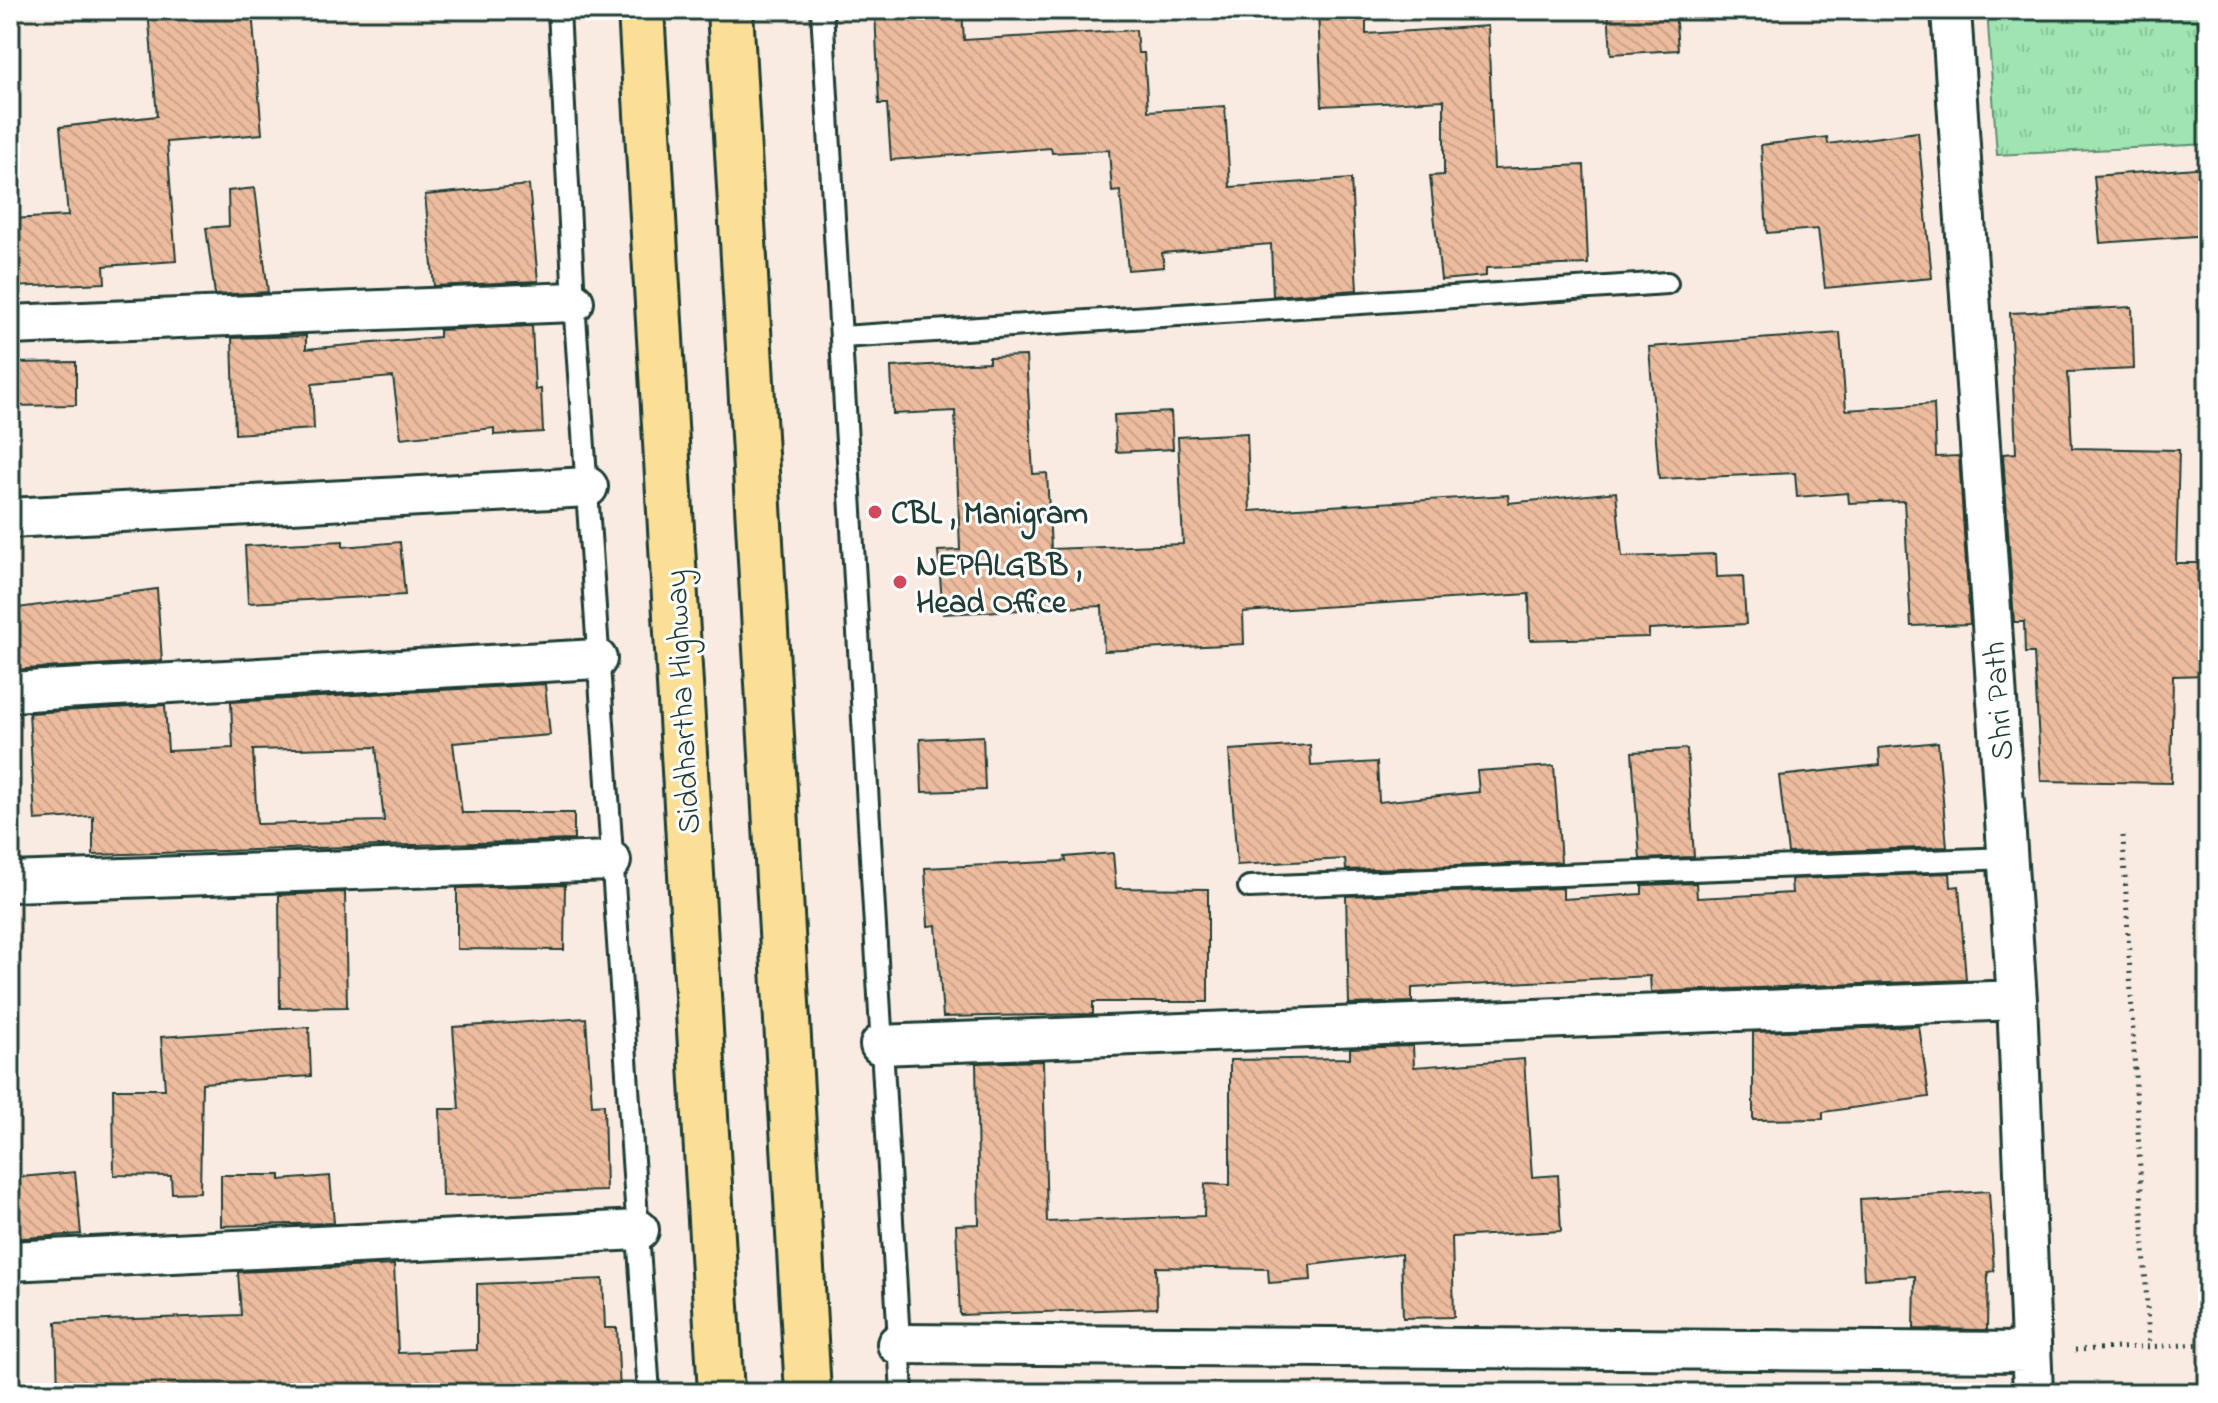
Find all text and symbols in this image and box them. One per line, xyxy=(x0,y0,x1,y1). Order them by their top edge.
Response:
place label: CBL , Manigram xyxy=(891,492,1088,540)
marker: CBL , Manigram xyxy=(866,503,884,521)
place label: NEPALGBB , Head Office xyxy=(916,544,1082,628)
street label: Siddhartha Highway xyxy=(654,568,715,835)
marker: NEPALGBB , Head Office xyxy=(891,573,909,591)
street label: Shri Path xyxy=(1973,640,2028,762)

